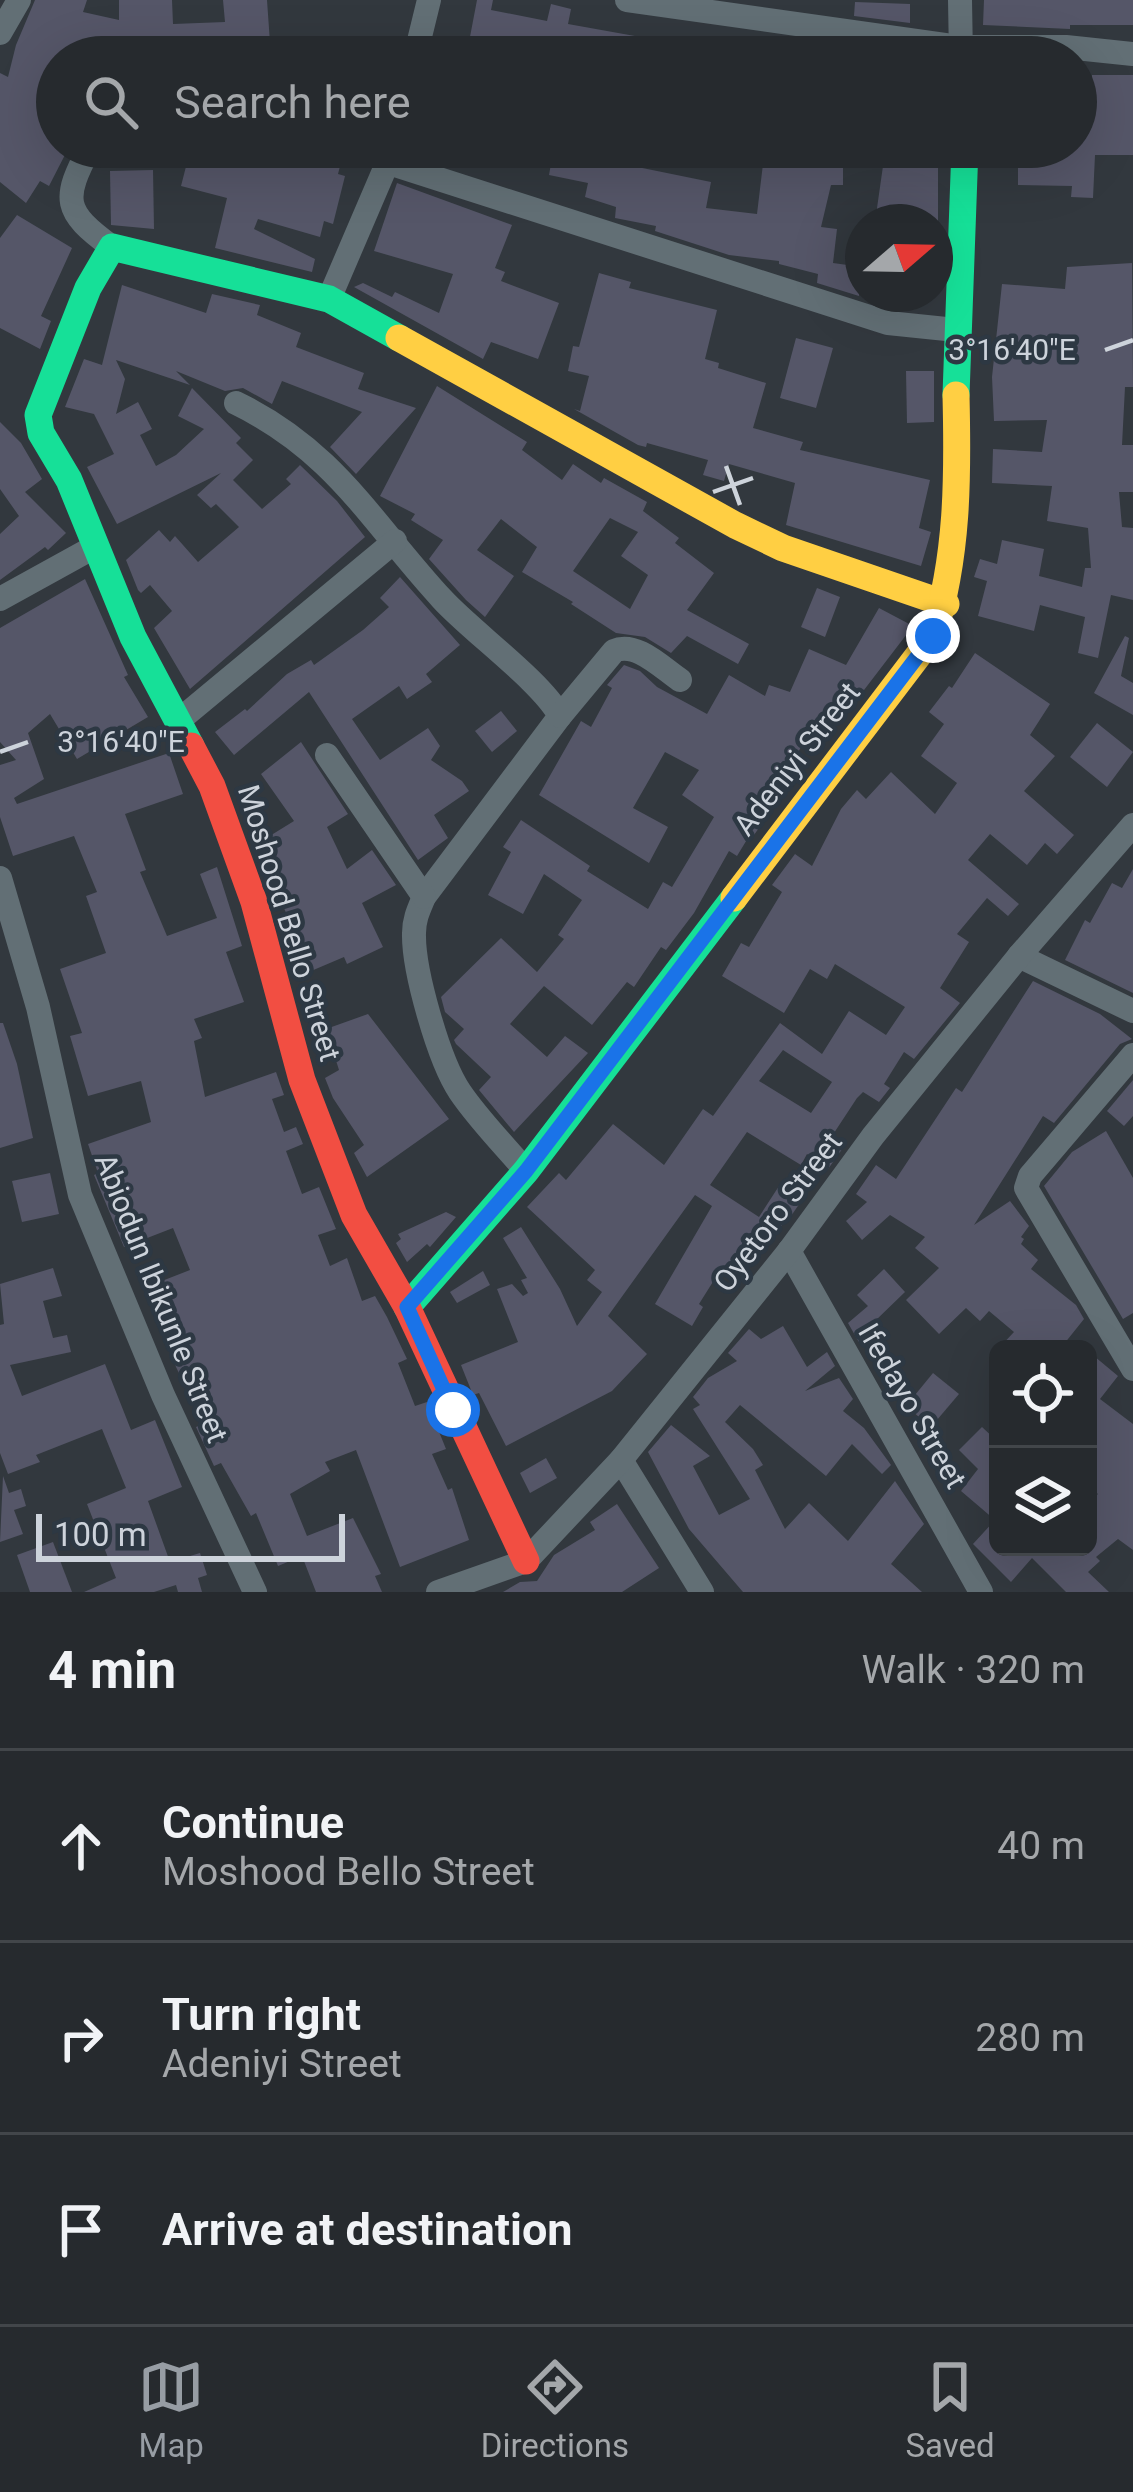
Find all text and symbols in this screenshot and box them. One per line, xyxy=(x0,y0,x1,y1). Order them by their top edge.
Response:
search box xyxy=(36,36,1097,168)
icon: search xyxy=(78,69,144,135)
text: Search here xyxy=(174,76,411,129)
north arrow xyxy=(845,204,953,312)
text: 3°16'40"E xyxy=(948,332,1076,367)
route end xyxy=(906,609,960,663)
street label: Adeniyi Street xyxy=(726,675,867,842)
text: 3°16'40"E xyxy=(57,724,185,759)
street label: Moshood Bello Street xyxy=(231,781,348,1065)
street label: Oyetoro Street xyxy=(706,1125,849,1298)
street label: Abiodun Ibikunle Street xyxy=(87,1148,236,1447)
street label: Ifedayo Street xyxy=(851,1317,974,1495)
map controls xyxy=(989,1340,1097,1556)
button: locate xyxy=(989,1340,1097,1448)
route start xyxy=(426,1383,480,1437)
button: layers xyxy=(989,1448,1097,1556)
scale bar xyxy=(36,1508,345,1561)
text: 100 m xyxy=(54,1515,147,1554)
text: 4 min xyxy=(48,1641,176,1700)
text: Walk · 320 m xyxy=(861,1647,1085,1693)
text: Continue xyxy=(162,1796,344,1849)
icon: ahead xyxy=(48,1813,114,1879)
text: 40 m xyxy=(997,1823,1085,1869)
text: Moshood Bello Street xyxy=(162,1849,535,1895)
text: Turn right xyxy=(162,1988,361,2041)
icon: right xyxy=(48,2005,114,2071)
text: 280 m xyxy=(975,2015,1085,2061)
text: Adeniyi Street xyxy=(162,2041,402,2087)
icon: arrive xyxy=(48,2197,114,2263)
text: Arrive at destination xyxy=(162,2203,573,2256)
tab: Map xyxy=(138,2354,204,2465)
tab: Directions xyxy=(481,2354,629,2465)
tab: Saved xyxy=(906,2354,995,2465)

